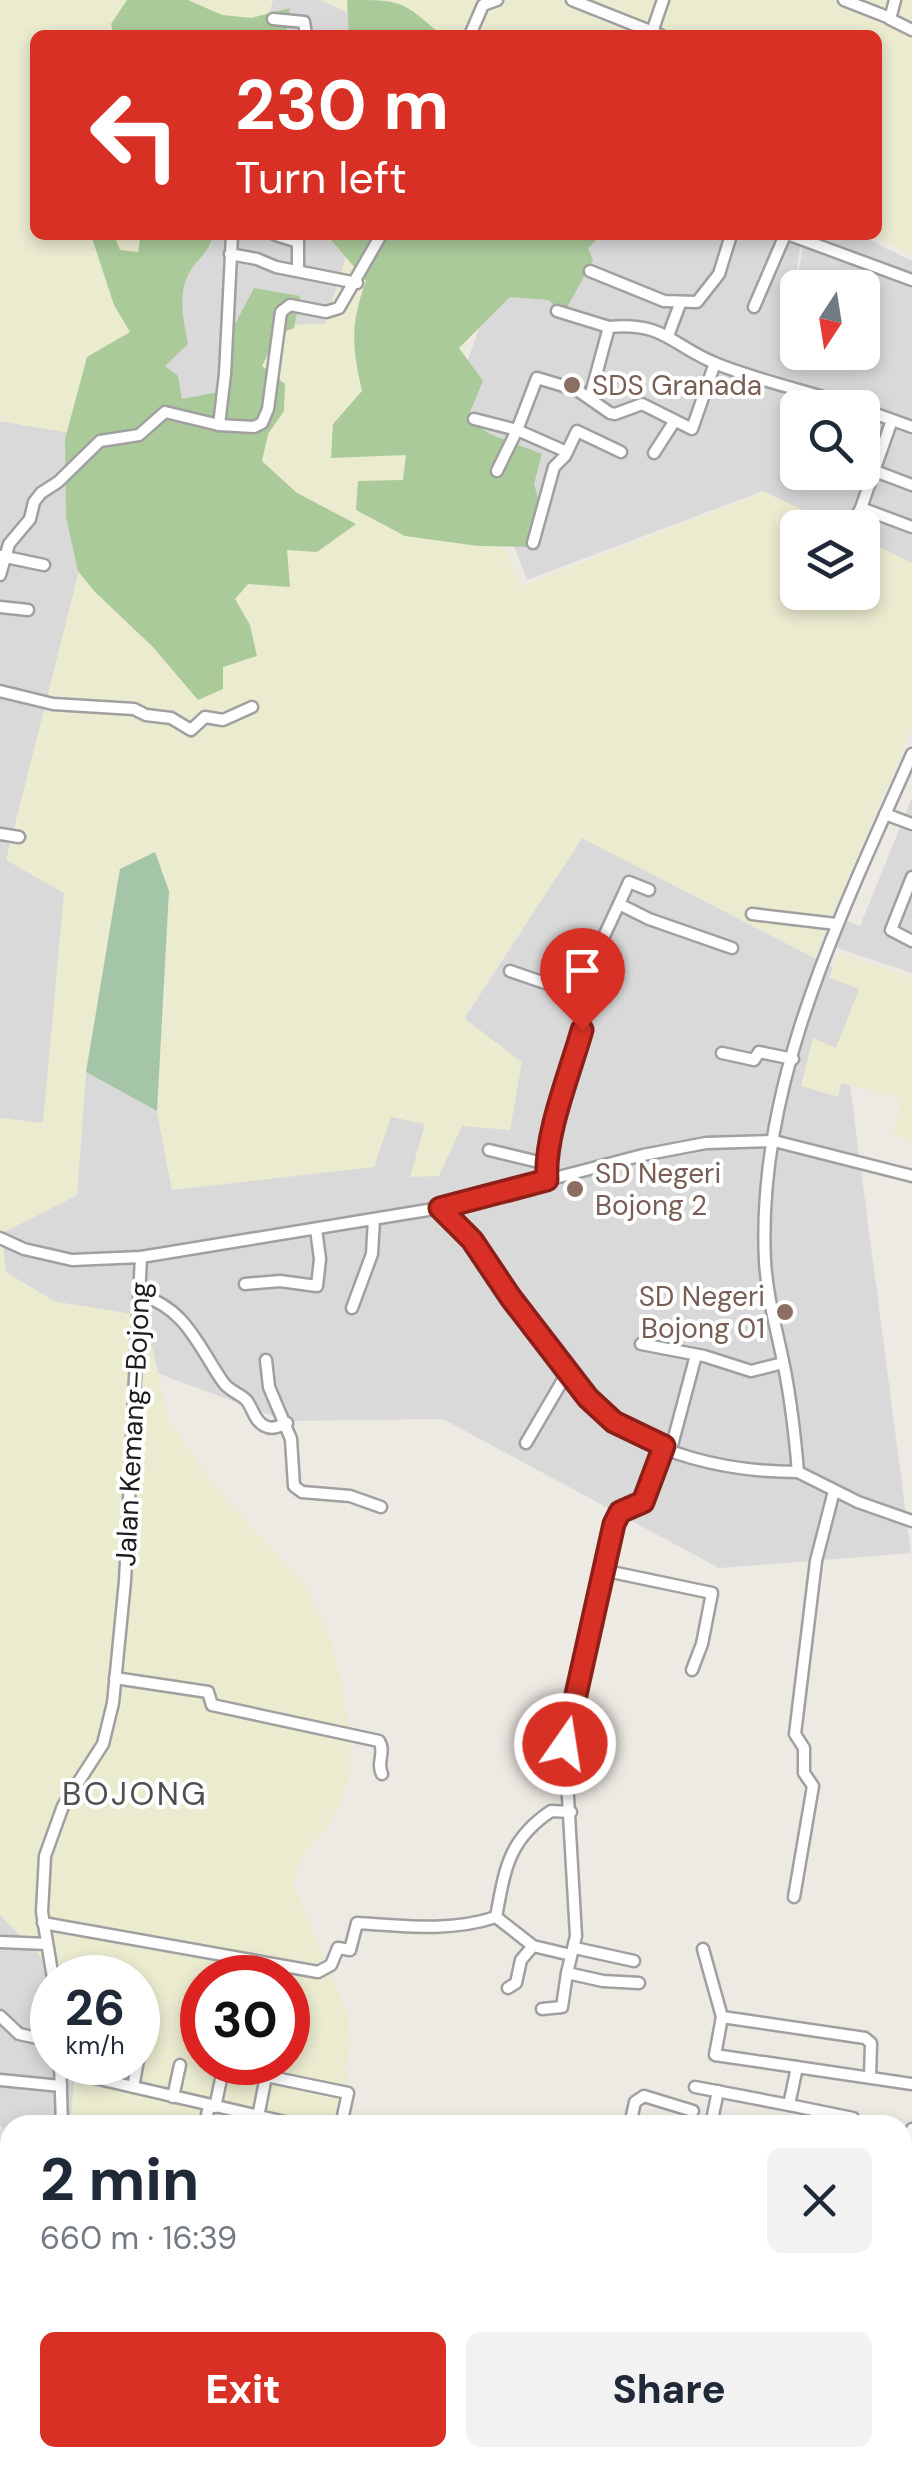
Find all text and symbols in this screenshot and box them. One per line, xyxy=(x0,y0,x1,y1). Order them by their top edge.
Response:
text: 230 m xyxy=(235,60,449,151)
icon: left xyxy=(70,70,200,200)
text: Turn left xyxy=(235,148,407,207)
north arrow xyxy=(780,270,880,370)
map controls xyxy=(780,270,880,610)
place label: SDS Granada xyxy=(592,367,762,404)
marker: SDS Granada xyxy=(561,374,583,396)
button: search xyxy=(780,390,880,490)
button: layers xyxy=(780,510,880,610)
pin xyxy=(540,928,625,1031)
icon: arrive xyxy=(555,943,610,998)
place label: SD Negeri Bojong 2 xyxy=(595,1155,721,1224)
marker: SD Negeri Bojong 2 xyxy=(564,1178,586,1200)
place label: SD Negeri Bojong 01 xyxy=(639,1278,765,1347)
street label: Jalan Kemang–Bojong xyxy=(107,1281,159,1567)
marker: SD Negeri Bojong 01 xyxy=(774,1301,796,1323)
position arrow xyxy=(513,1692,617,1796)
district label: BOJONG xyxy=(62,1773,208,1815)
speed limit sign: 30 xyxy=(180,1955,310,2085)
text: 26 xyxy=(65,1975,125,2041)
text: km/h xyxy=(65,2029,125,2062)
text: 2 min xyxy=(40,2140,199,2219)
button: close xyxy=(767,2148,872,2253)
text: 660 m · 16:39 xyxy=(40,2217,237,2259)
button: Exit xyxy=(40,2332,446,2447)
button: Share xyxy=(466,2332,872,2447)

